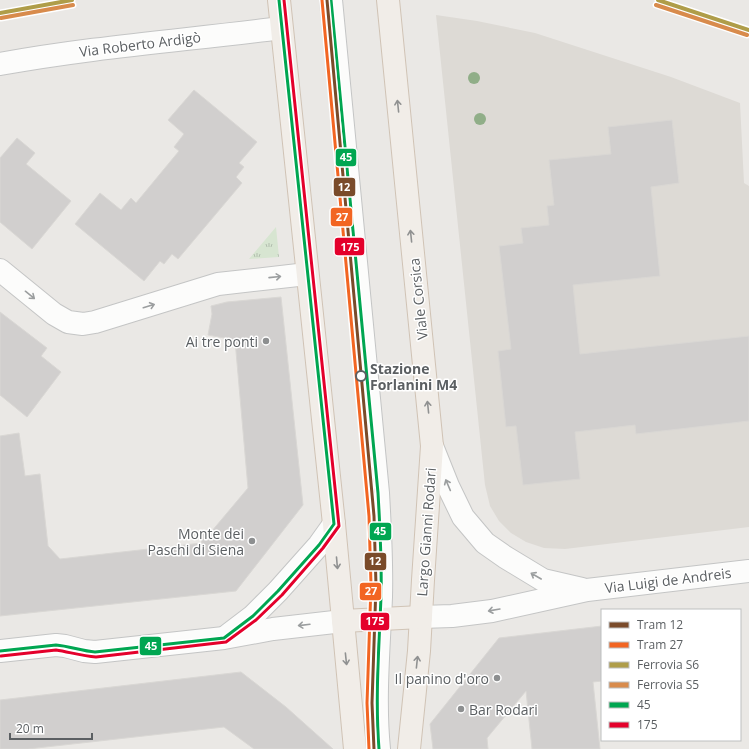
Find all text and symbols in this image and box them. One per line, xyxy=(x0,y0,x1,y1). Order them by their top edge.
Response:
street label: Via Roberto Ardigò xyxy=(78,27,202,61)
one-way arrow xyxy=(395,100,402,113)
line badge: 45 xyxy=(335,148,357,167)
text: 45 xyxy=(340,149,352,164)
line badge: 12 xyxy=(333,177,356,197)
text: 12 xyxy=(338,179,350,194)
line badge: 27 xyxy=(330,207,353,227)
text: 27 xyxy=(336,209,348,224)
one-way arrow xyxy=(408,230,415,243)
line badge: 175 xyxy=(334,237,365,256)
text: 175 xyxy=(341,239,359,254)
street label: Viale Corsica xyxy=(404,257,432,341)
one-way arrow xyxy=(268,274,281,281)
one-way arrow xyxy=(25,290,36,299)
one-way arrow xyxy=(142,301,154,309)
place label: Ai tre ponti xyxy=(186,332,258,351)
marker: Ai tre ponti xyxy=(261,336,271,346)
place label: Stazione Forlanini M4 xyxy=(370,359,457,394)
marker: Stazione Forlanini M4 xyxy=(355,370,367,382)
one-way arrow xyxy=(425,401,432,414)
street label: Largo Gianni Rodari xyxy=(412,467,440,597)
one-way arrow xyxy=(444,480,452,492)
line badge: 45 xyxy=(369,522,392,541)
text: 45 xyxy=(374,523,386,538)
place label: Monte dei Paschi di Siena xyxy=(147,524,244,559)
marker: Monte dei Paschi di Siena xyxy=(247,536,257,546)
line badge: 12 xyxy=(364,552,387,571)
text: 12 xyxy=(369,553,381,568)
one-way arrow xyxy=(333,556,341,569)
street label: Via Luigi de Andreis xyxy=(604,563,733,597)
one-way arrow xyxy=(530,571,542,579)
line badge: 27 xyxy=(359,582,382,601)
text: 27 xyxy=(365,583,377,598)
one-way arrow xyxy=(488,607,501,615)
legend xyxy=(601,609,741,741)
line badge: 175 xyxy=(360,612,390,631)
text: 175 xyxy=(366,613,384,628)
text: Tram 12 xyxy=(637,616,683,633)
one-way arrow xyxy=(298,621,311,629)
line badge: 45 xyxy=(139,636,162,656)
text: Tram 27 xyxy=(637,636,683,653)
text: 45 xyxy=(145,638,157,653)
one-way arrow xyxy=(342,652,350,665)
one-way arrow xyxy=(414,656,421,669)
text: Ferrovia S6 xyxy=(637,656,699,673)
place label: Il panino d'oro xyxy=(395,669,489,688)
marker: Il panino d'oro xyxy=(492,673,502,683)
text: Ferrovia S5 xyxy=(637,676,699,693)
text: 45 xyxy=(637,696,651,713)
place label: Bar Rodari xyxy=(469,700,538,719)
marker: Bar Rodari xyxy=(456,704,466,714)
scale bar xyxy=(10,715,92,741)
text: 175 xyxy=(637,716,658,733)
text: 20 m xyxy=(16,720,44,737)

